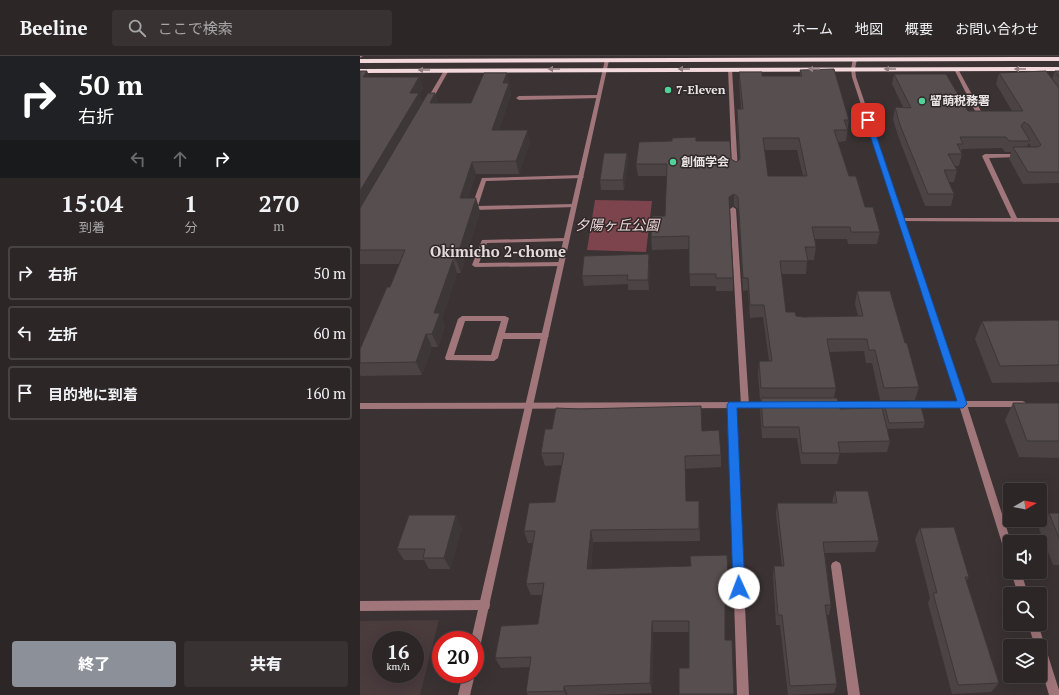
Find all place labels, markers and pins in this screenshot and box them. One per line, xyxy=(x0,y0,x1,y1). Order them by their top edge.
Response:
place label: 7-Eleven xyxy=(676,82,726,97)
marker: 7-Eleven xyxy=(663,85,673,95)
place label: 留萌税務署 xyxy=(930,93,990,108)
marker: 留萌税務署 xyxy=(917,96,927,106)
pin xyxy=(851,103,885,137)
place label: 創価学会 xyxy=(681,154,729,169)
marker: 創価学会 xyxy=(668,157,678,167)

